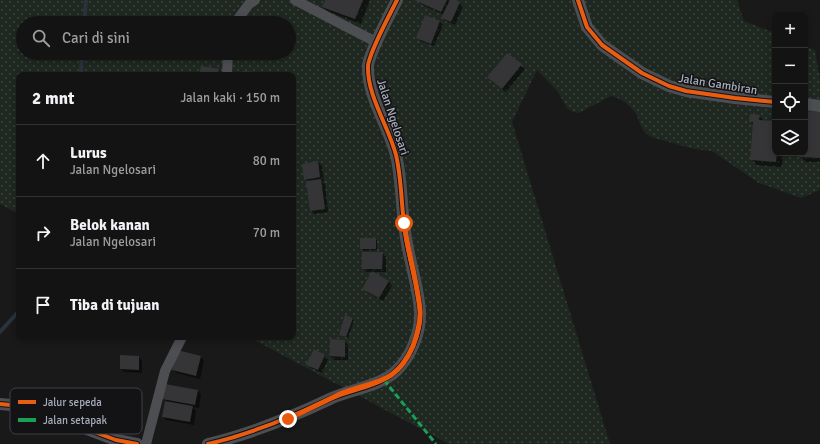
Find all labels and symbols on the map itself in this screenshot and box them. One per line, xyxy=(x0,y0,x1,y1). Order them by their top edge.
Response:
street label: Jalan Gambiran xyxy=(677,71,759,98)
street label: Jalan Ngelosari xyxy=(373,77,412,157)
route start xyxy=(395,214,413,232)
legend xyxy=(10,388,142,434)
text: Jalur sepeda xyxy=(43,396,102,409)
route end xyxy=(279,410,297,428)
text: Jalan setapak xyxy=(43,414,108,427)

